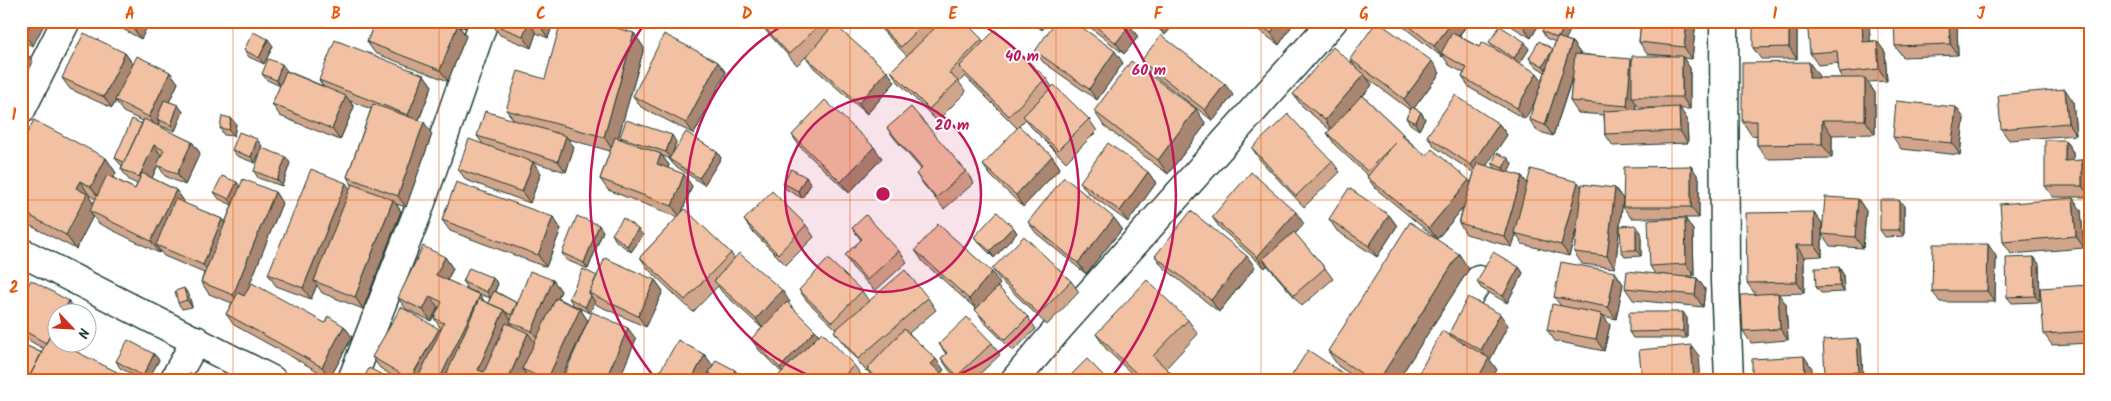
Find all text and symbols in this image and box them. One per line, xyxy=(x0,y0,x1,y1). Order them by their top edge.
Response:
text: A xyxy=(125,2,135,27)
text: B xyxy=(331,2,341,27)
text: C xyxy=(536,2,546,27)
text: D xyxy=(742,2,753,27)
text: E xyxy=(949,2,959,27)
text: F xyxy=(1154,2,1164,27)
text: G xyxy=(1359,2,1369,27)
text: H xyxy=(1565,2,1575,27)
text: I xyxy=(1773,2,1778,27)
text: J xyxy=(1977,2,1986,27)
text: 40 m xyxy=(1005,45,1039,69)
text: 60 m xyxy=(1132,59,1166,83)
text: 1 xyxy=(12,103,17,128)
text: 20 m xyxy=(935,114,969,138)
centre of rings xyxy=(874,185,892,203)
text: 2 xyxy=(9,276,19,301)
north arrow xyxy=(48,304,98,354)
text: N xyxy=(71,324,95,342)

